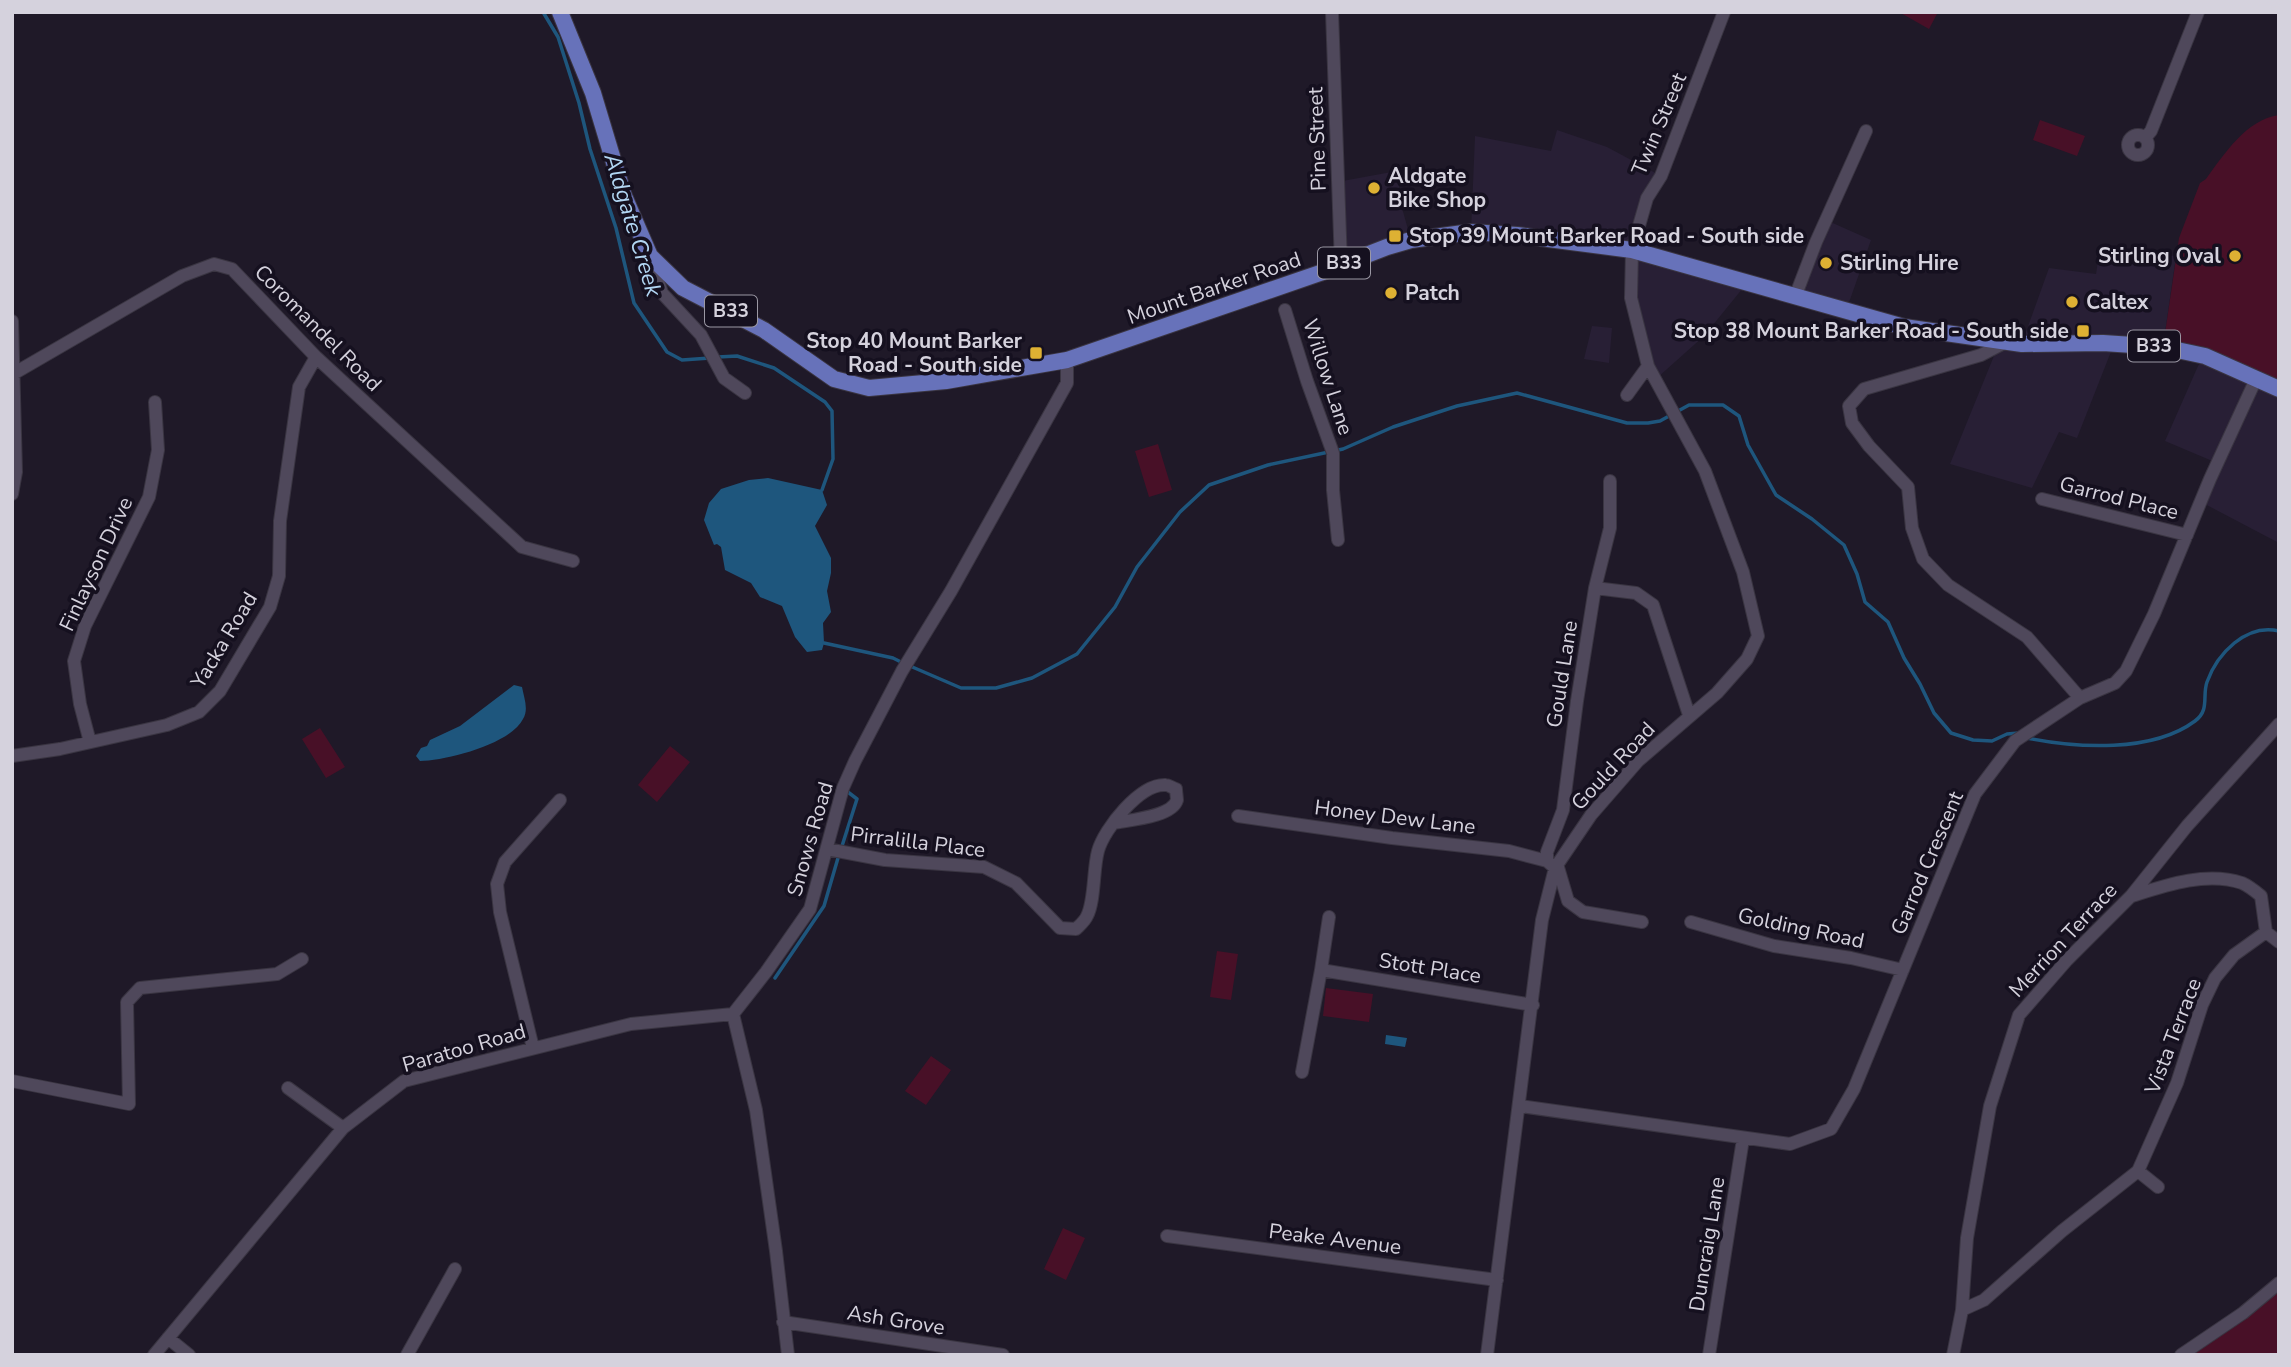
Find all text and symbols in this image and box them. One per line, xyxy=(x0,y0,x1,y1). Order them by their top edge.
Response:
street label: Twin Street xyxy=(1625,68,1693,179)
street label: Pine Street xyxy=(1301,86,1333,191)
water label: Aldgate Creek xyxy=(596,149,670,301)
place label: Aldgate Bike Shop xyxy=(1388,162,1486,214)
marker: Aldgate Bike Shop xyxy=(1366,180,1382,196)
place label: Stop 39 Mount Barker Road - South side xyxy=(1409,222,1804,250)
marker: Stop 39 Mount Barker Road - South side xyxy=(1387,228,1403,244)
place label: Stirling Oval xyxy=(2098,242,2221,270)
street label: Mount Barker Road xyxy=(1123,245,1305,331)
road number: B33 xyxy=(1318,247,1370,278)
marker: Stirling Oval xyxy=(2227,248,2243,264)
place label: Stirling Hire xyxy=(1840,249,1959,277)
marker: Stirling Hire xyxy=(1818,255,1834,271)
street label: Coromandel Road xyxy=(248,258,388,398)
place label: Patch xyxy=(1405,279,1460,307)
marker: Patch xyxy=(1383,285,1399,301)
place label: Caltex xyxy=(2086,288,2149,316)
marker: Caltex xyxy=(2064,294,2080,310)
road number: B33 xyxy=(705,296,757,326)
street label: Willow Lane xyxy=(1296,315,1360,439)
place label: Stop 38 Mount Barker Road - South side xyxy=(1674,317,2069,345)
marker: Stop 38 Mount Barker Road - South side xyxy=(2075,323,2091,339)
place label: Stop 40 Mount Barker Road - South side xyxy=(806,327,1023,379)
road number: B33 xyxy=(2128,330,2180,362)
marker: Stop 40 Mount Barker Road - South side xyxy=(1028,345,1044,361)
street label: Garrod Place xyxy=(2056,470,2182,526)
street label: Finlayson Drive xyxy=(53,492,139,636)
street label: Yacka Road xyxy=(184,587,264,694)
street label: Gould Lane xyxy=(1540,618,1584,730)
street label: Gould Road xyxy=(1565,716,1661,816)
street label: Snows Road xyxy=(780,778,840,900)
street label: Garrod Crescent xyxy=(1884,786,1970,939)
street label: Honey Dew Lane xyxy=(1313,793,1477,841)
street label: Pirralilla Place xyxy=(849,820,987,864)
street label: Merrion Terrace xyxy=(2003,877,2123,1003)
street label: Golding Road xyxy=(1735,901,1867,955)
street label: Stott Place xyxy=(1377,946,1483,990)
street label: Vista Terrace xyxy=(2138,974,2208,1099)
street label: Paratoo Road xyxy=(399,1017,529,1079)
street label: Duncraig Lane xyxy=(1683,1175,1731,1313)
street label: Peake Avenue xyxy=(1267,1217,1403,1261)
street label: Ash Grove xyxy=(845,1298,947,1342)

